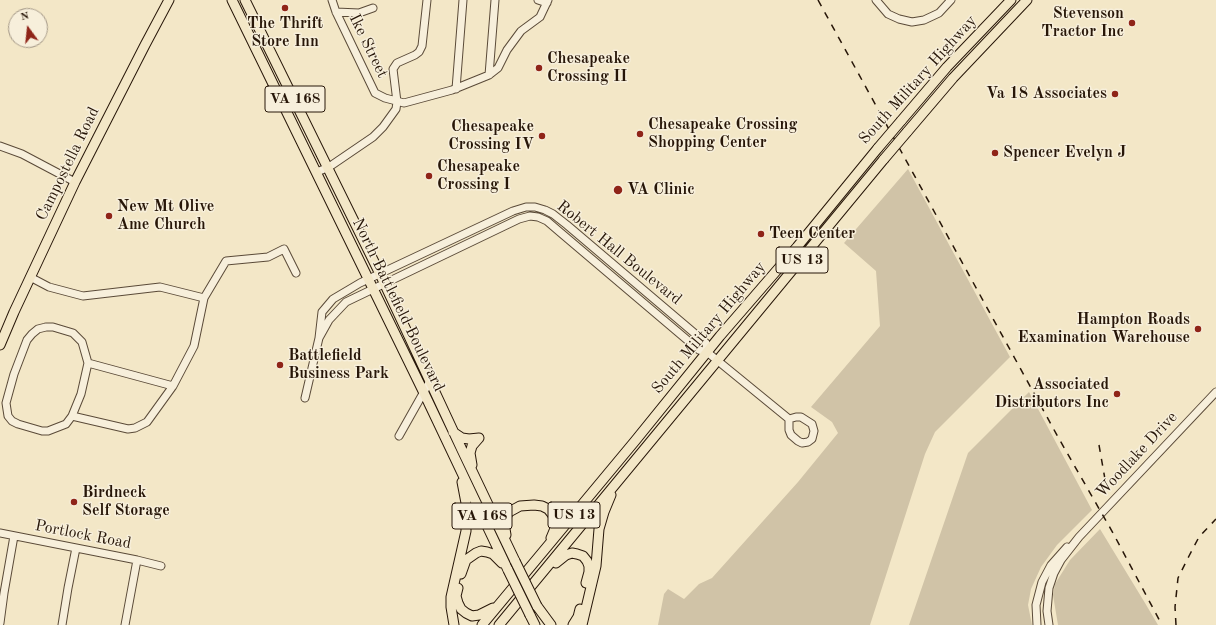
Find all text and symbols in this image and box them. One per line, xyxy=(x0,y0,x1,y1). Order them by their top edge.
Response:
marker: The Thrift Store Inn xyxy=(280,3,290,13)
place label: Stevenson Tractor Inc xyxy=(1041,4,1124,42)
north arrow xyxy=(8,8,48,48)
text: N xyxy=(20,10,31,23)
street label: Ike Street xyxy=(344,11,392,81)
street label: South Military Highway xyxy=(855,12,981,148)
place label: The Thrift Store Inn xyxy=(247,14,323,52)
marker: Stevenson Tractor Inc xyxy=(1127,18,1137,28)
place label: Chesapeake Crossing II xyxy=(547,49,630,87)
marker: Chesapeake Crossing II xyxy=(534,63,544,73)
place label: Va 18 Associates xyxy=(986,84,1107,104)
road number: VA 168 xyxy=(265,86,325,112)
marker: Va 18 Associates xyxy=(1110,89,1120,99)
street label: Campostella Road xyxy=(32,104,104,224)
place label: Chesapeake Crossing Shopping Center xyxy=(648,115,797,153)
place label: Chesapeake Crossing IV xyxy=(448,117,534,155)
marker: Chesapeake Crossing Shopping Center xyxy=(635,129,645,139)
marker: Chesapeake Crossing IV xyxy=(537,131,547,141)
place label: Spencer Evelyn J xyxy=(1003,143,1126,163)
marker: Spencer Evelyn J xyxy=(990,148,1000,158)
place label: Chesapeake Crossing I xyxy=(437,157,520,195)
marker: Chesapeake Crossing I xyxy=(424,171,434,181)
place label: VA Clinic xyxy=(627,180,695,200)
marker: VA Clinic xyxy=(612,184,624,196)
place label: New Mt Olive Ame Church xyxy=(117,197,214,235)
street label: Robert Hall Boulevard xyxy=(553,197,685,309)
marker: New Mt Olive Ame Church xyxy=(104,211,114,221)
street label: North Battlefield Boulevard xyxy=(348,215,448,395)
place label: Teen Center xyxy=(769,224,855,244)
marker: Teen Center xyxy=(756,229,766,239)
road number: US 13 xyxy=(776,247,828,273)
street label: South Military Highway xyxy=(648,258,770,398)
place label: Hampton Roads Examination Warehouse xyxy=(1017,310,1190,348)
marker: Hampton Roads Examination Warehouse xyxy=(1193,324,1203,334)
place label: Battlefield Business Park xyxy=(288,346,389,384)
marker: Battlefield Business Park xyxy=(275,360,285,370)
place label: Associated Distributors Inc xyxy=(994,375,1109,413)
marker: Associated Distributors Inc xyxy=(1112,389,1122,399)
street label: Woodlake Drive xyxy=(1092,408,1182,502)
place label: Birdneck Self Storage xyxy=(82,483,170,521)
marker: Birdneck Self Storage xyxy=(69,497,79,507)
road number: US 13 xyxy=(548,502,600,528)
road number: VA 168 xyxy=(452,503,512,529)
street label: Portlock Road xyxy=(33,516,133,554)

